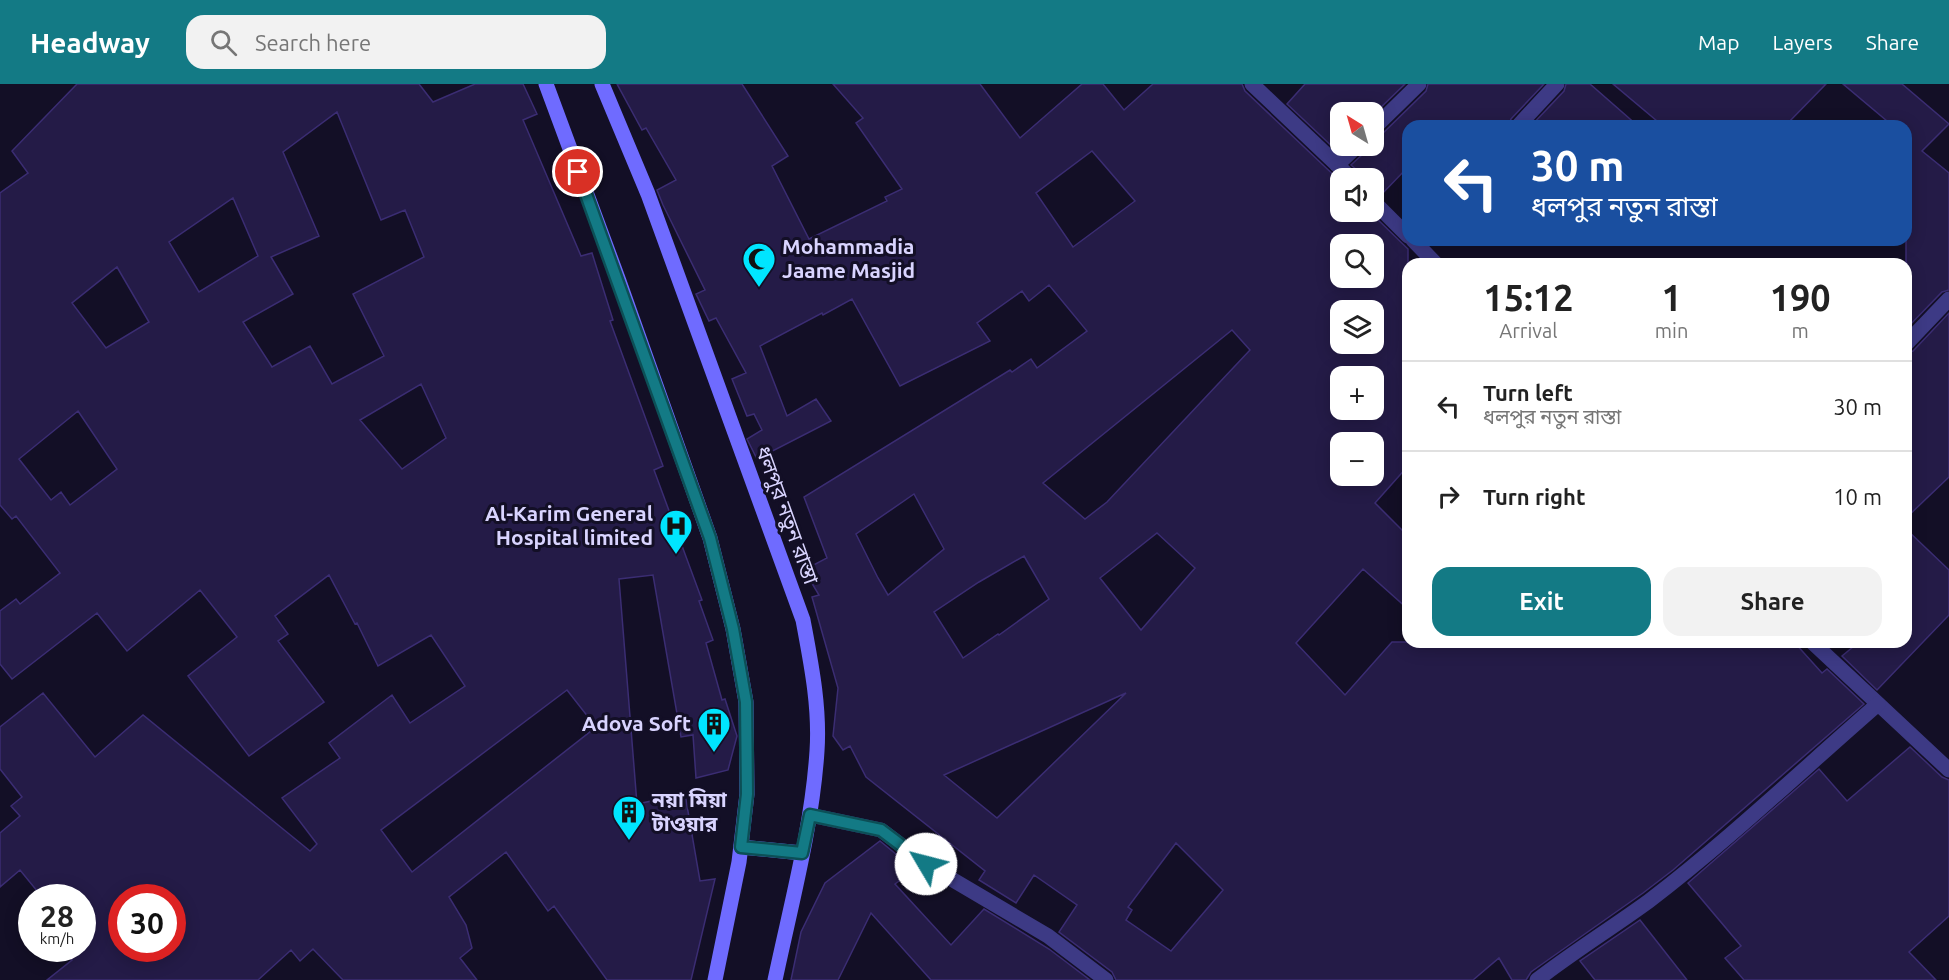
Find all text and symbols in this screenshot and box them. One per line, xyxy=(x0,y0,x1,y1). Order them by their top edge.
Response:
search box xyxy=(186,15,606,69)
icon: search xyxy=(207,26,240,59)
text: Headway xyxy=(30,27,150,58)
text: Search here xyxy=(255,30,371,55)
text: Map xyxy=(1698,30,1739,54)
text: Layers xyxy=(1772,30,1833,54)
text: Share xyxy=(1866,30,1919,54)
north arrow xyxy=(1330,102,1384,156)
map controls xyxy=(1330,102,1384,486)
text: 30 m xyxy=(1531,142,1625,189)
icon: left xyxy=(1432,144,1510,222)
pin xyxy=(552,146,603,197)
icon: arrive xyxy=(561,155,594,188)
button: sound xyxy=(1330,168,1384,222)
text: ধলপুর নতুন রাস্তা xyxy=(1531,191,1718,221)
place label: Mohammadia Jaame Masjid xyxy=(782,234,915,282)
button: search xyxy=(1330,234,1384,288)
mosque icon: Mohammadia Jaame Masjid xyxy=(741,241,777,288)
text: 15:12 xyxy=(1483,277,1573,318)
text: 1 xyxy=(1661,277,1682,318)
text: 190 xyxy=(1770,277,1831,318)
button: layers xyxy=(1330,300,1384,354)
text: Arrival xyxy=(1499,319,1558,342)
text: min xyxy=(1655,319,1688,342)
text: m xyxy=(1792,319,1809,342)
button: + xyxy=(1330,366,1384,420)
text: Turn left xyxy=(1483,380,1573,405)
icon: left xyxy=(1432,390,1465,423)
text: 30 m xyxy=(1833,394,1882,419)
text: ধলপুর নতুন রাস্তা xyxy=(1483,405,1621,428)
button: − xyxy=(1330,432,1384,486)
street label: ধলপুর নতুন রাস্তা xyxy=(750,442,824,588)
icon: right xyxy=(1432,480,1465,513)
text: Turn right xyxy=(1483,484,1585,509)
text: 10 m xyxy=(1833,484,1882,509)
place label: Al-Karim General Hospital limited xyxy=(485,501,653,549)
hospital icon: Al-Karim General Hospital limited xyxy=(658,508,694,555)
button: Exit xyxy=(1432,567,1651,636)
button: Share xyxy=(1663,567,1882,636)
building icon: Adova Soft xyxy=(696,706,732,753)
place label: Adova Soft xyxy=(582,711,691,735)
place label: নয়া মিয়া টাওয়ার xyxy=(651,787,728,835)
building icon: নয়া মিয়া টাওয়ার xyxy=(611,794,647,841)
position arrow xyxy=(894,832,958,896)
speed limit sign: 30 xyxy=(108,884,186,962)
text: 28 xyxy=(40,899,74,933)
text: km/h xyxy=(40,930,74,947)

